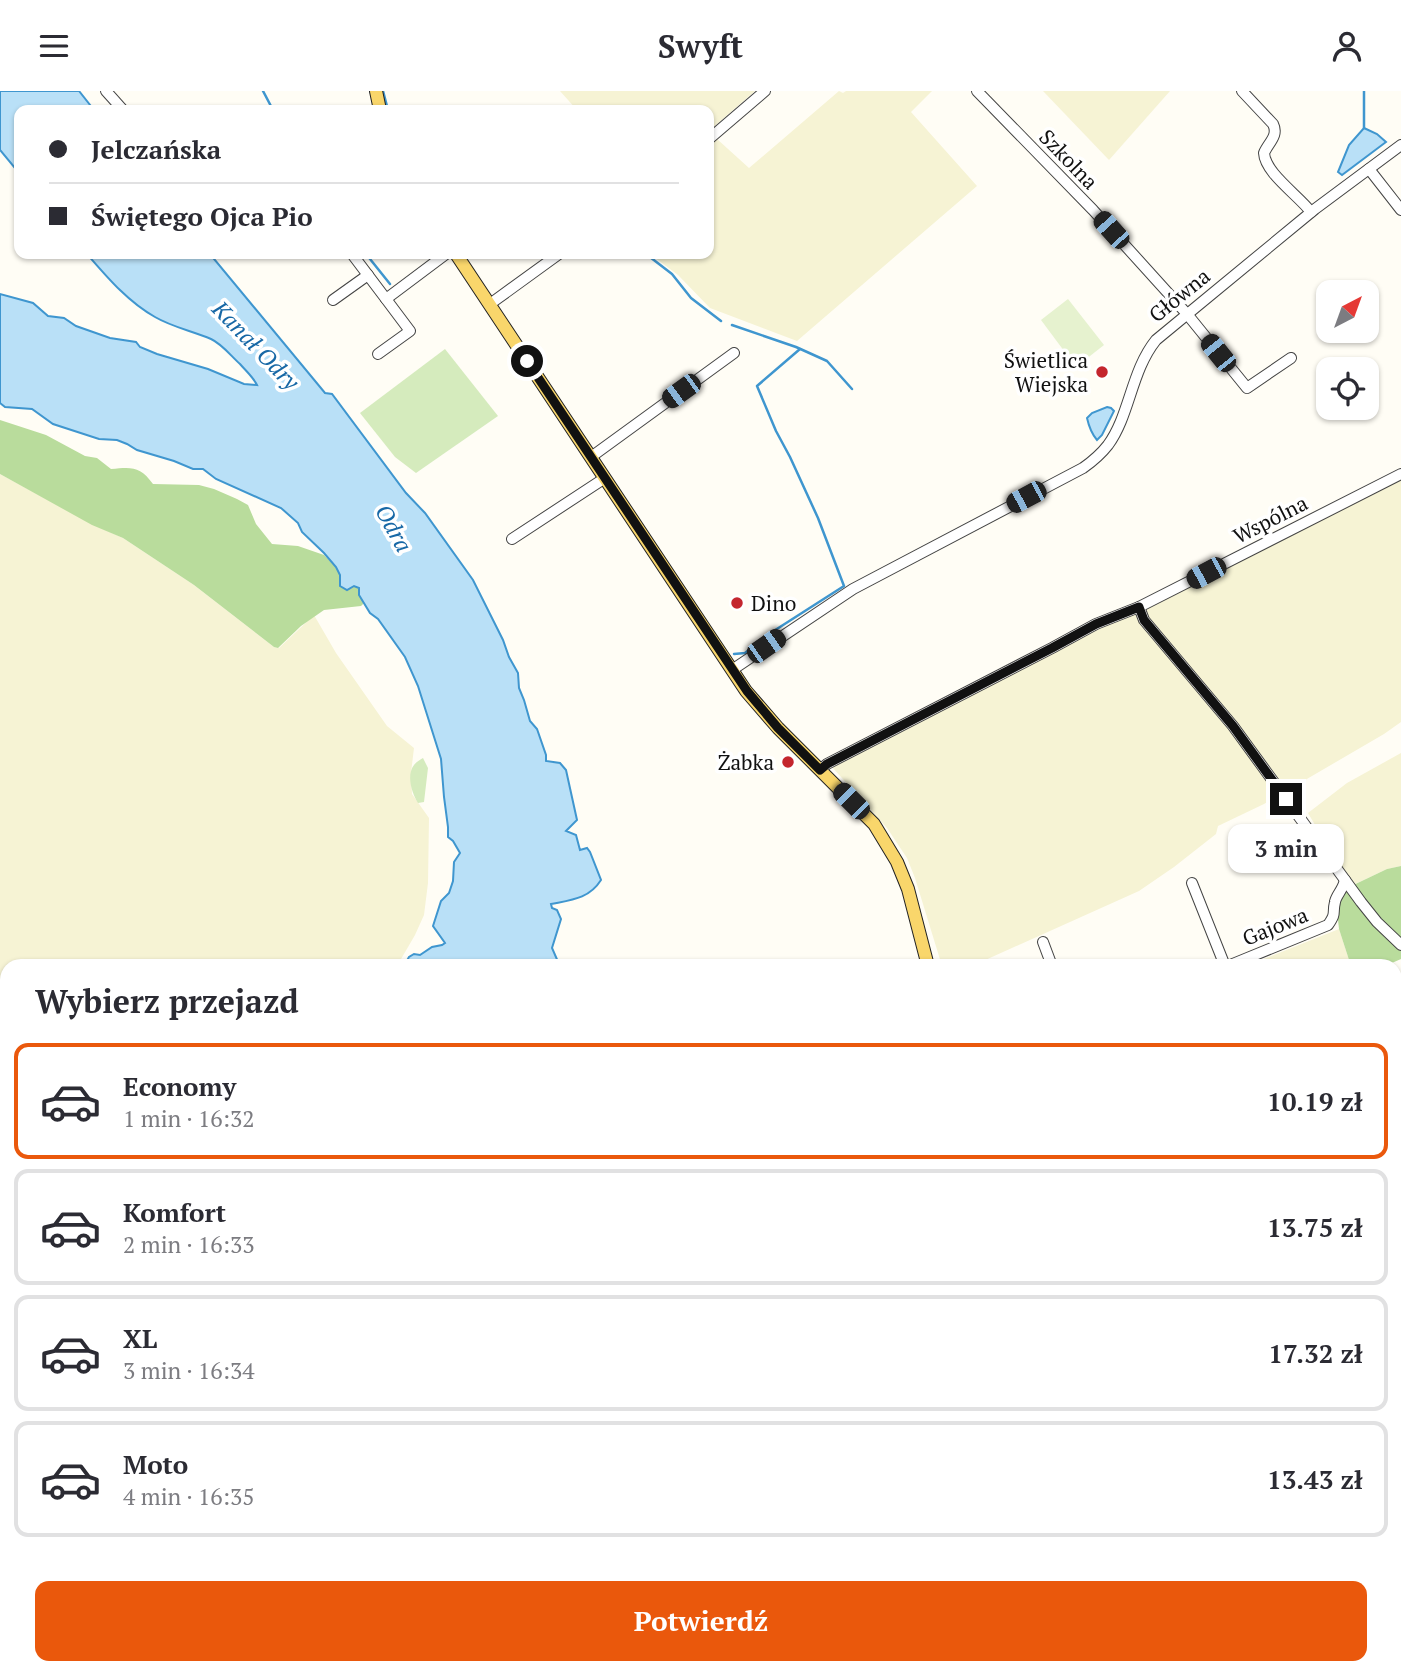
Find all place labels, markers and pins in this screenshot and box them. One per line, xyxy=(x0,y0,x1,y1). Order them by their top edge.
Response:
place label: Świetlica Wiejska xyxy=(1004,346,1088,398)
marker: Świetlica Wiejska xyxy=(1094,364,1110,380)
place label: Dino xyxy=(751,589,796,617)
marker: Dino xyxy=(729,595,745,611)
place label: Żabka xyxy=(718,748,774,776)
marker: Żabka xyxy=(780,754,796,770)

